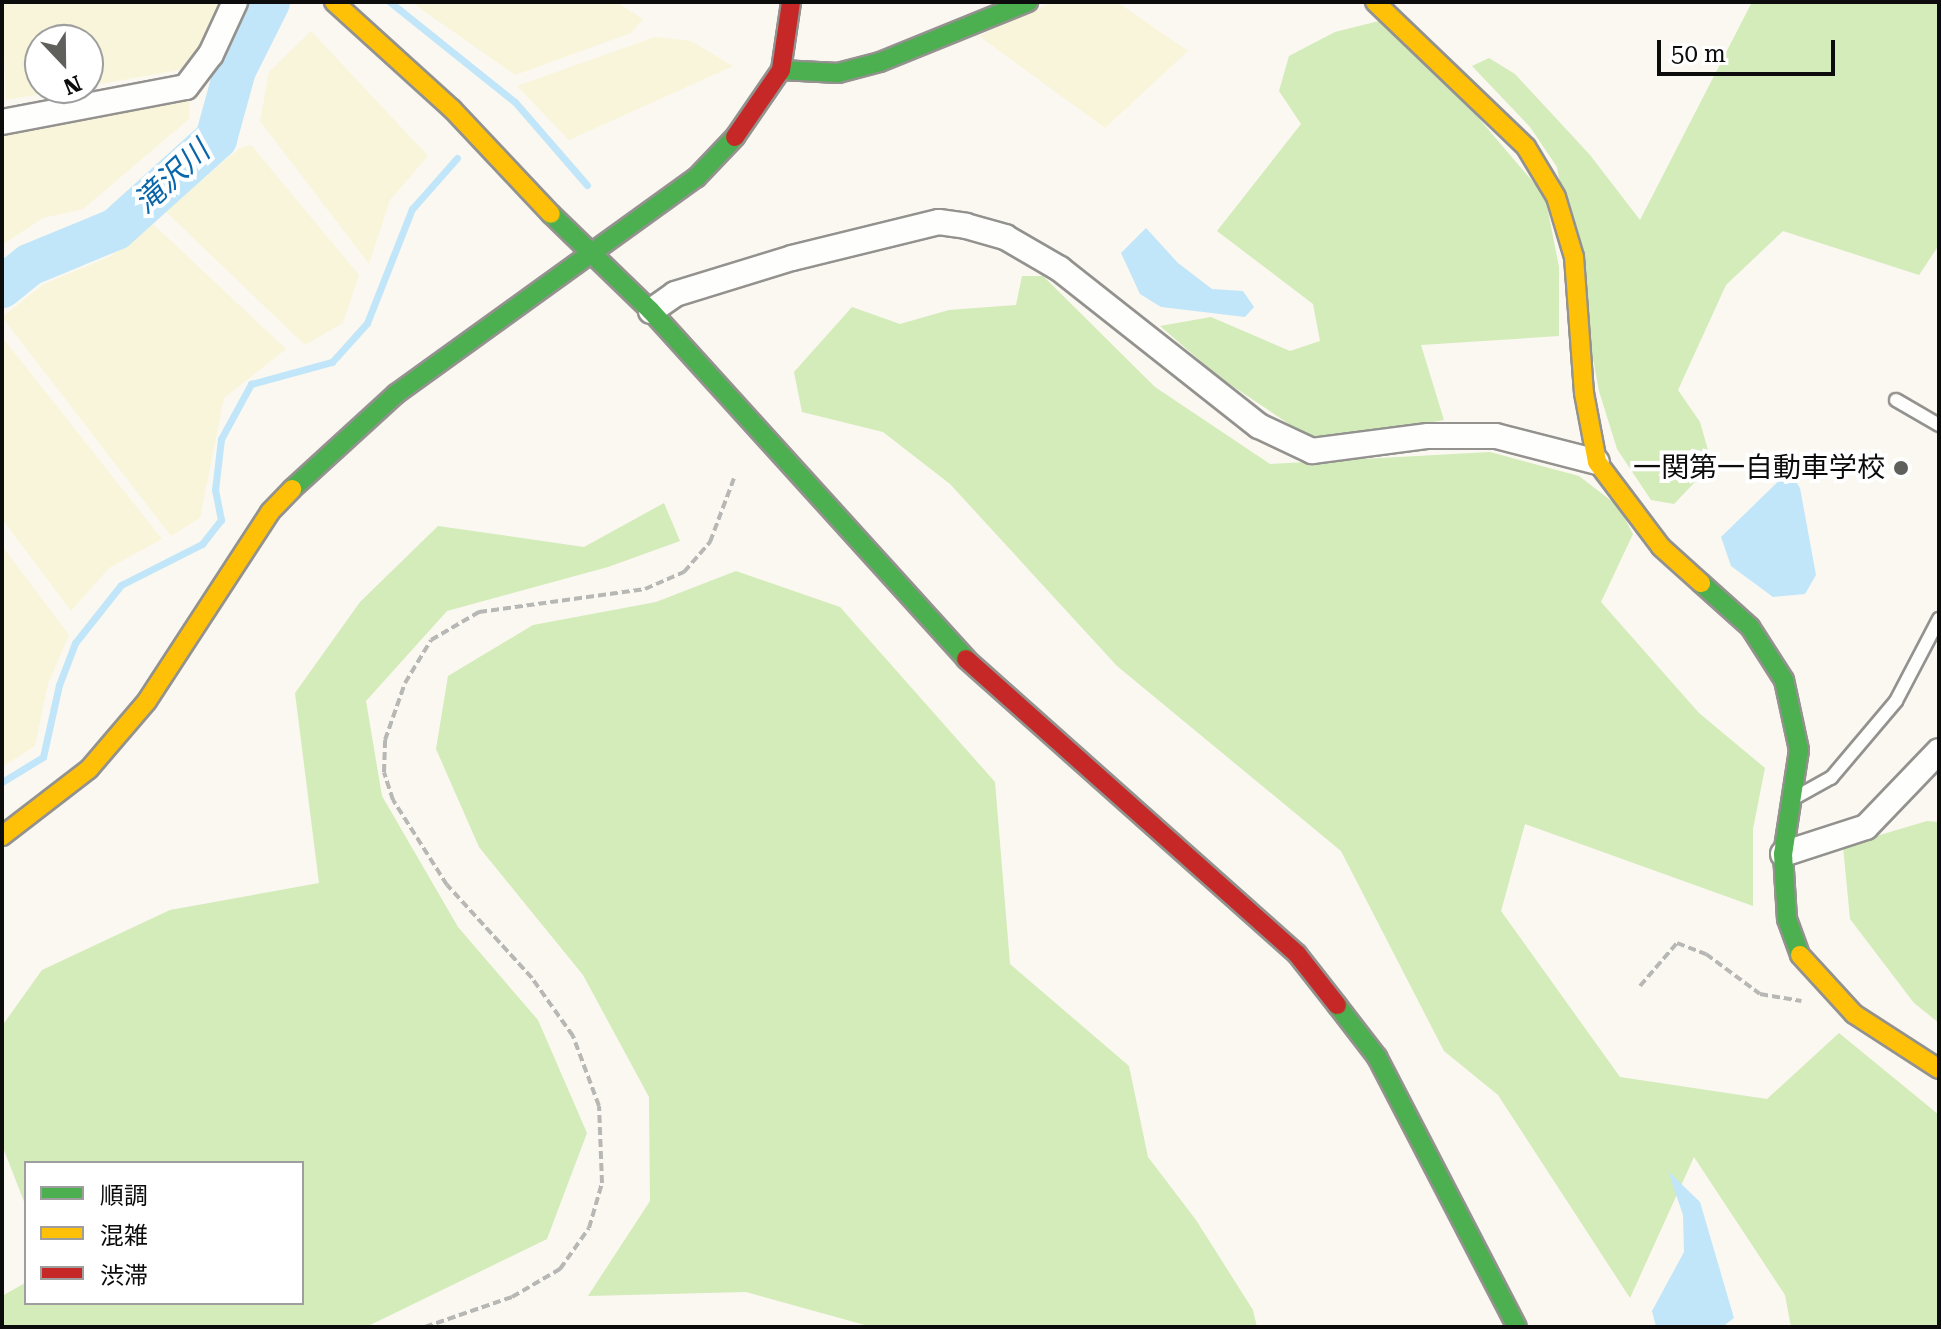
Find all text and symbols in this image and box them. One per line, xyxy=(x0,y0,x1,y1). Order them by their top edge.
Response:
north arrow xyxy=(24,24,104,104)
scale bar xyxy=(1661,24,1839,74)
text: 50 m xyxy=(1671,40,1726,68)
text: N xyxy=(60,70,85,100)
water label: 滝沢川 xyxy=(127,133,217,221)
place label: 一関第一自動車学校 xyxy=(1633,451,1885,485)
marker: 一関第一自動車学校 xyxy=(1892,459,1910,477)
legend xyxy=(24,1161,304,1305)
text: 順調 xyxy=(100,1182,148,1210)
text: 混雑 xyxy=(100,1222,148,1250)
text: 渋滞 xyxy=(100,1262,148,1290)

